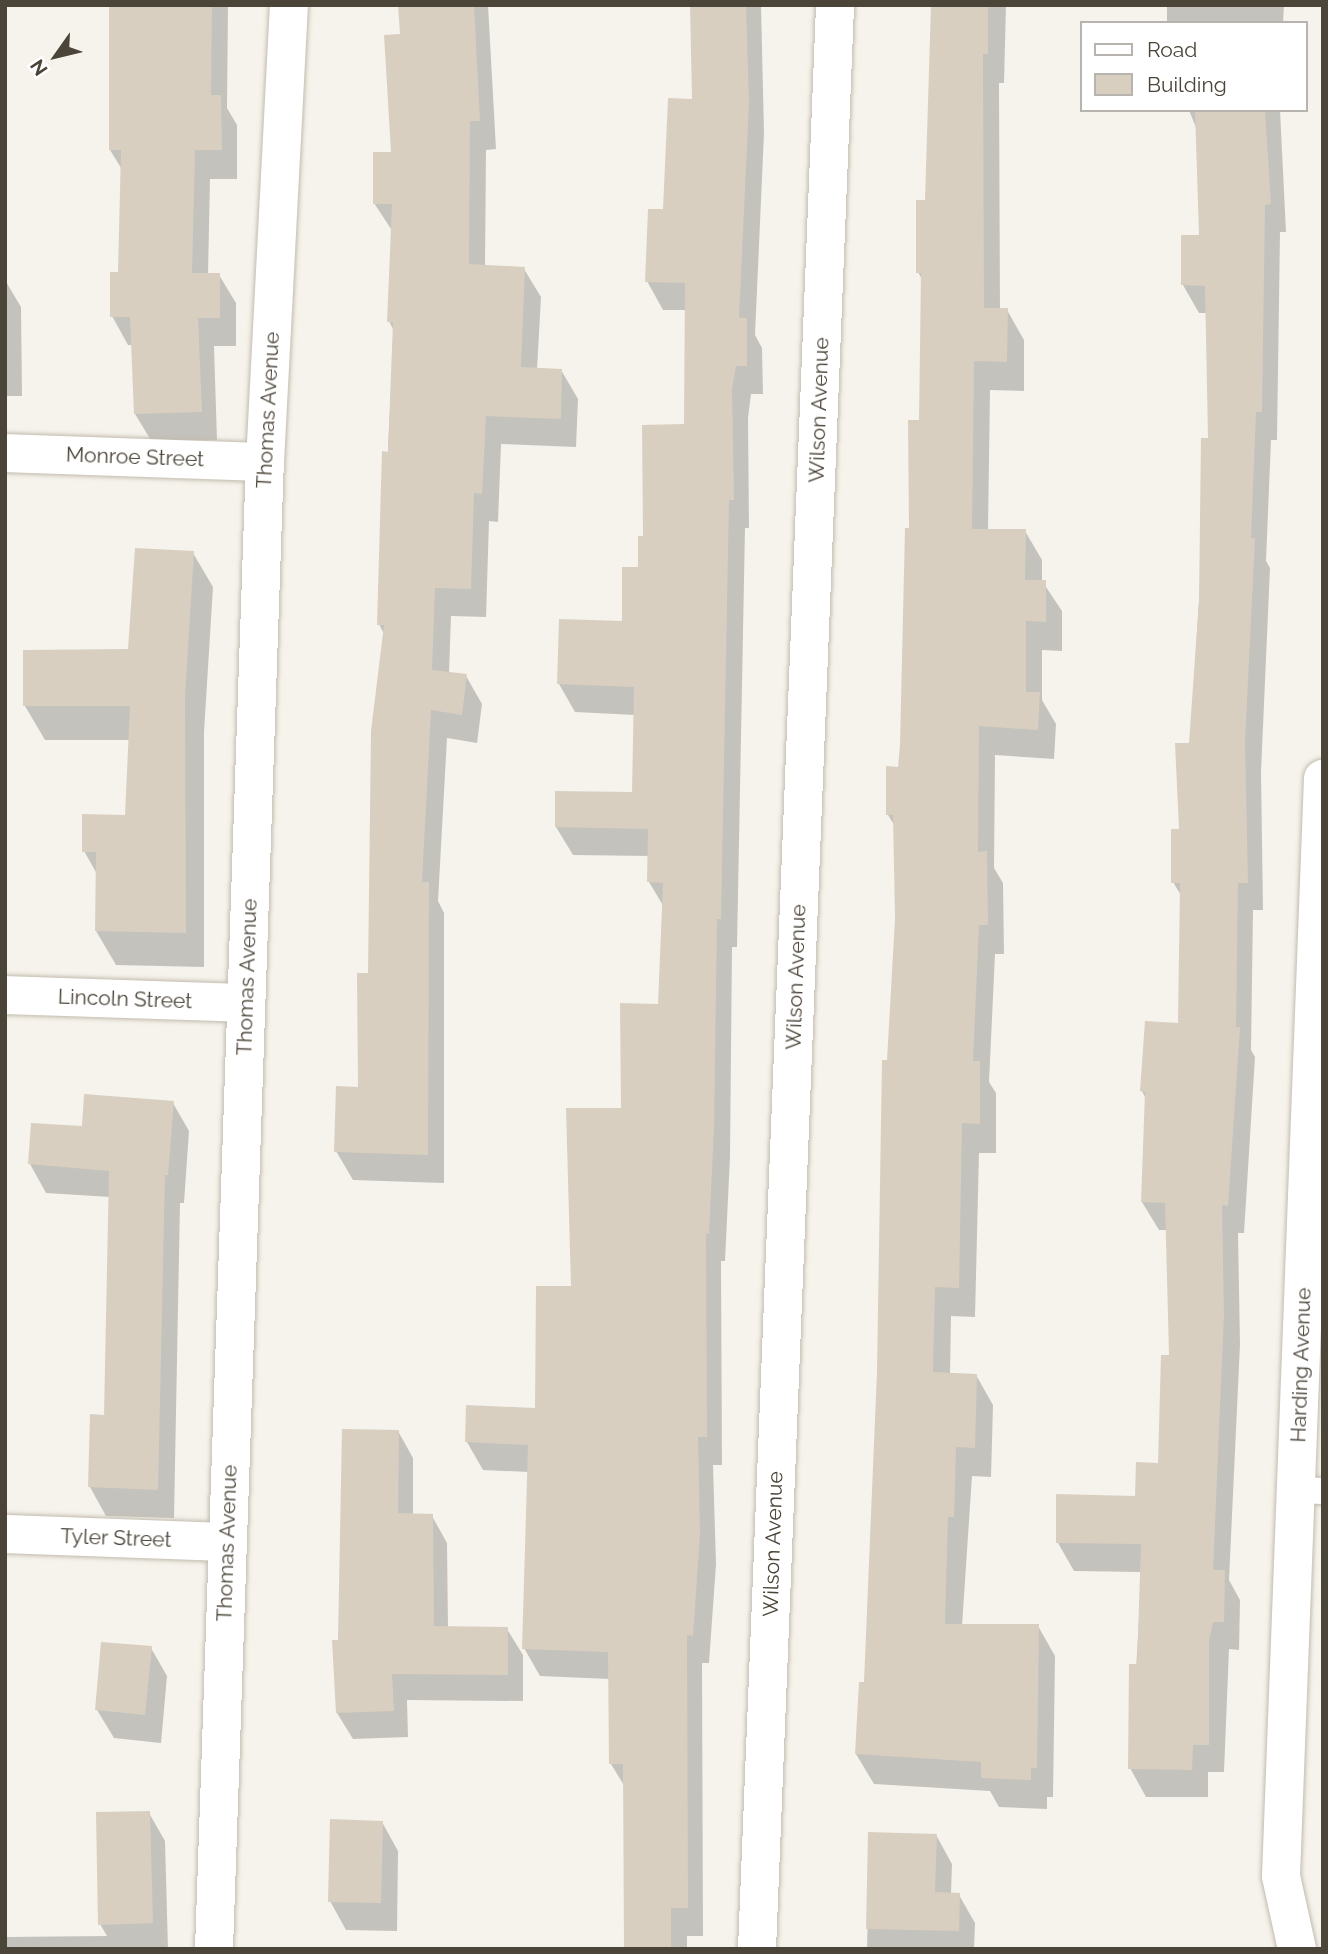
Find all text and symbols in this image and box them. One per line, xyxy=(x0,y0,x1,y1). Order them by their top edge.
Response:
north arrow xyxy=(21,21,91,91)
legend xyxy=(1080,21,1307,112)
text: Road xyxy=(1147,37,1197,62)
text: N xyxy=(25,56,52,80)
text: Building xyxy=(1147,72,1227,97)
street label: Thomas Avenue xyxy=(251,331,285,489)
street label: Wilson Avenue xyxy=(804,337,834,483)
street label: Monroe Street xyxy=(65,442,205,472)
street label: Thomas Avenue xyxy=(232,898,262,1056)
street label: Wilson Avenue xyxy=(781,904,811,1050)
street label: Lincoln Street xyxy=(57,984,193,1014)
street label: Harding Avenue xyxy=(1286,1287,1316,1443)
street label: Thomas Avenue xyxy=(212,1464,242,1622)
street label: Wilson Avenue xyxy=(758,1471,788,1617)
street label: Tyler Street xyxy=(60,1523,172,1553)

